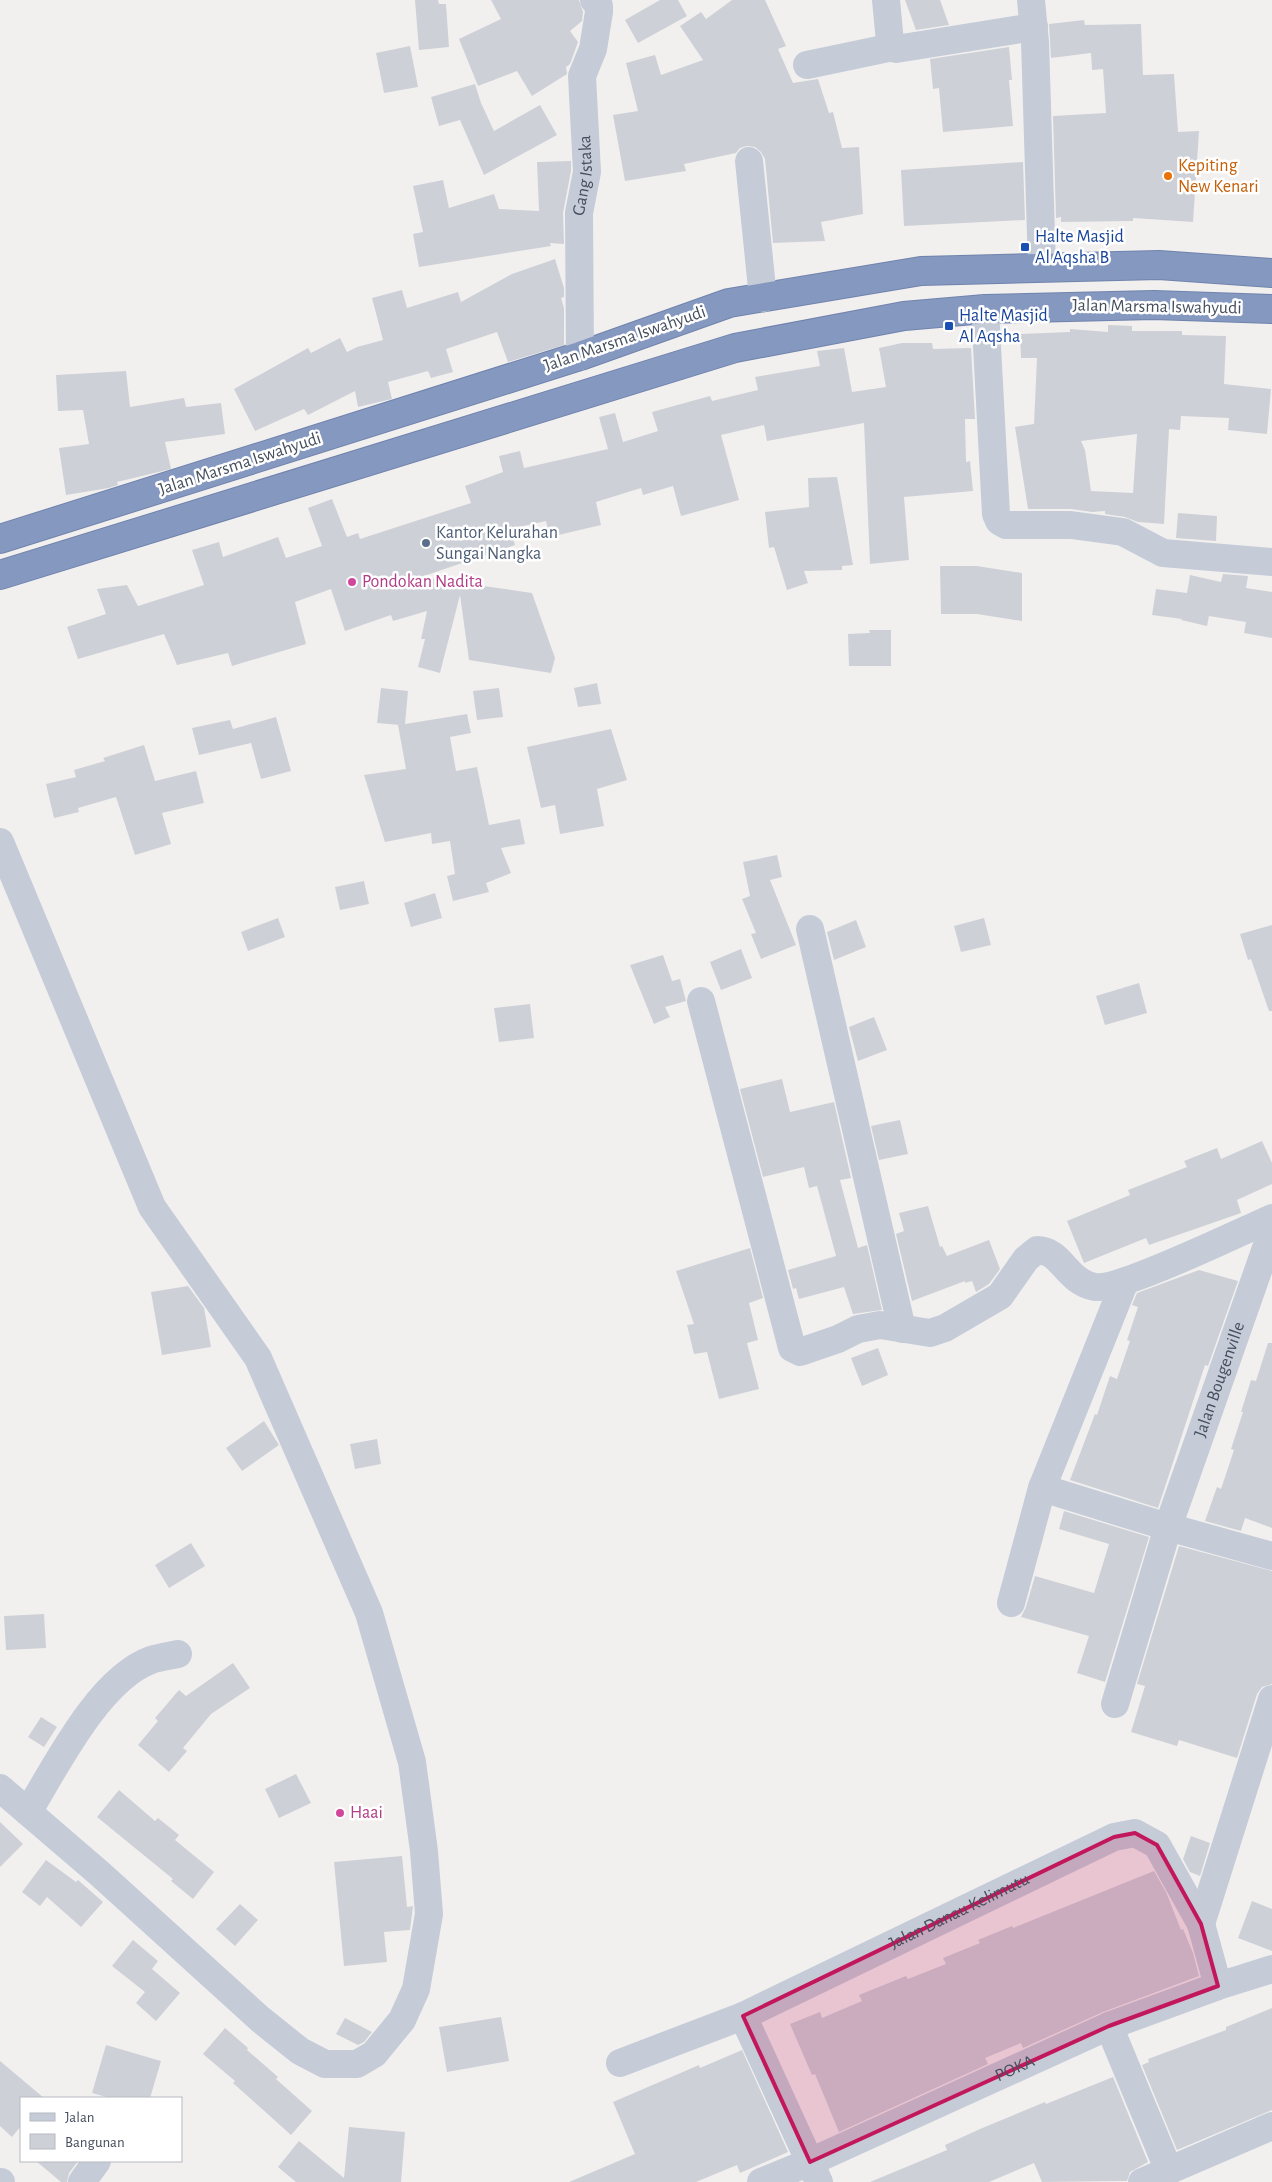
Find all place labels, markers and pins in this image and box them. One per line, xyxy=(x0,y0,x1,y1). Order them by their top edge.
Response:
place label: Kepiting New Kenari xyxy=(1178,157,1259,196)
marker: Kepiting New Kenari xyxy=(1162,170,1174,182)
place label: Halte Masjid Al Aqsha B xyxy=(1035,228,1124,267)
marker: Halte Masjid Al Aqsha B xyxy=(1019,241,1031,253)
place label: Halte Masjid Al Aqsha xyxy=(959,307,1048,346)
marker: Halte Masjid Al Aqsha xyxy=(943,320,955,332)
place label: Kantor Kelurahan Sungai Nangka xyxy=(436,524,558,563)
marker: Kantor Kelurahan Sungai Nangka xyxy=(420,537,432,549)
place label: Pondokan Nadita xyxy=(362,573,483,591)
marker: Pondokan Nadita xyxy=(346,576,358,588)
place label: Haai xyxy=(350,1804,383,1822)
marker: Haai xyxy=(334,1807,346,1819)

